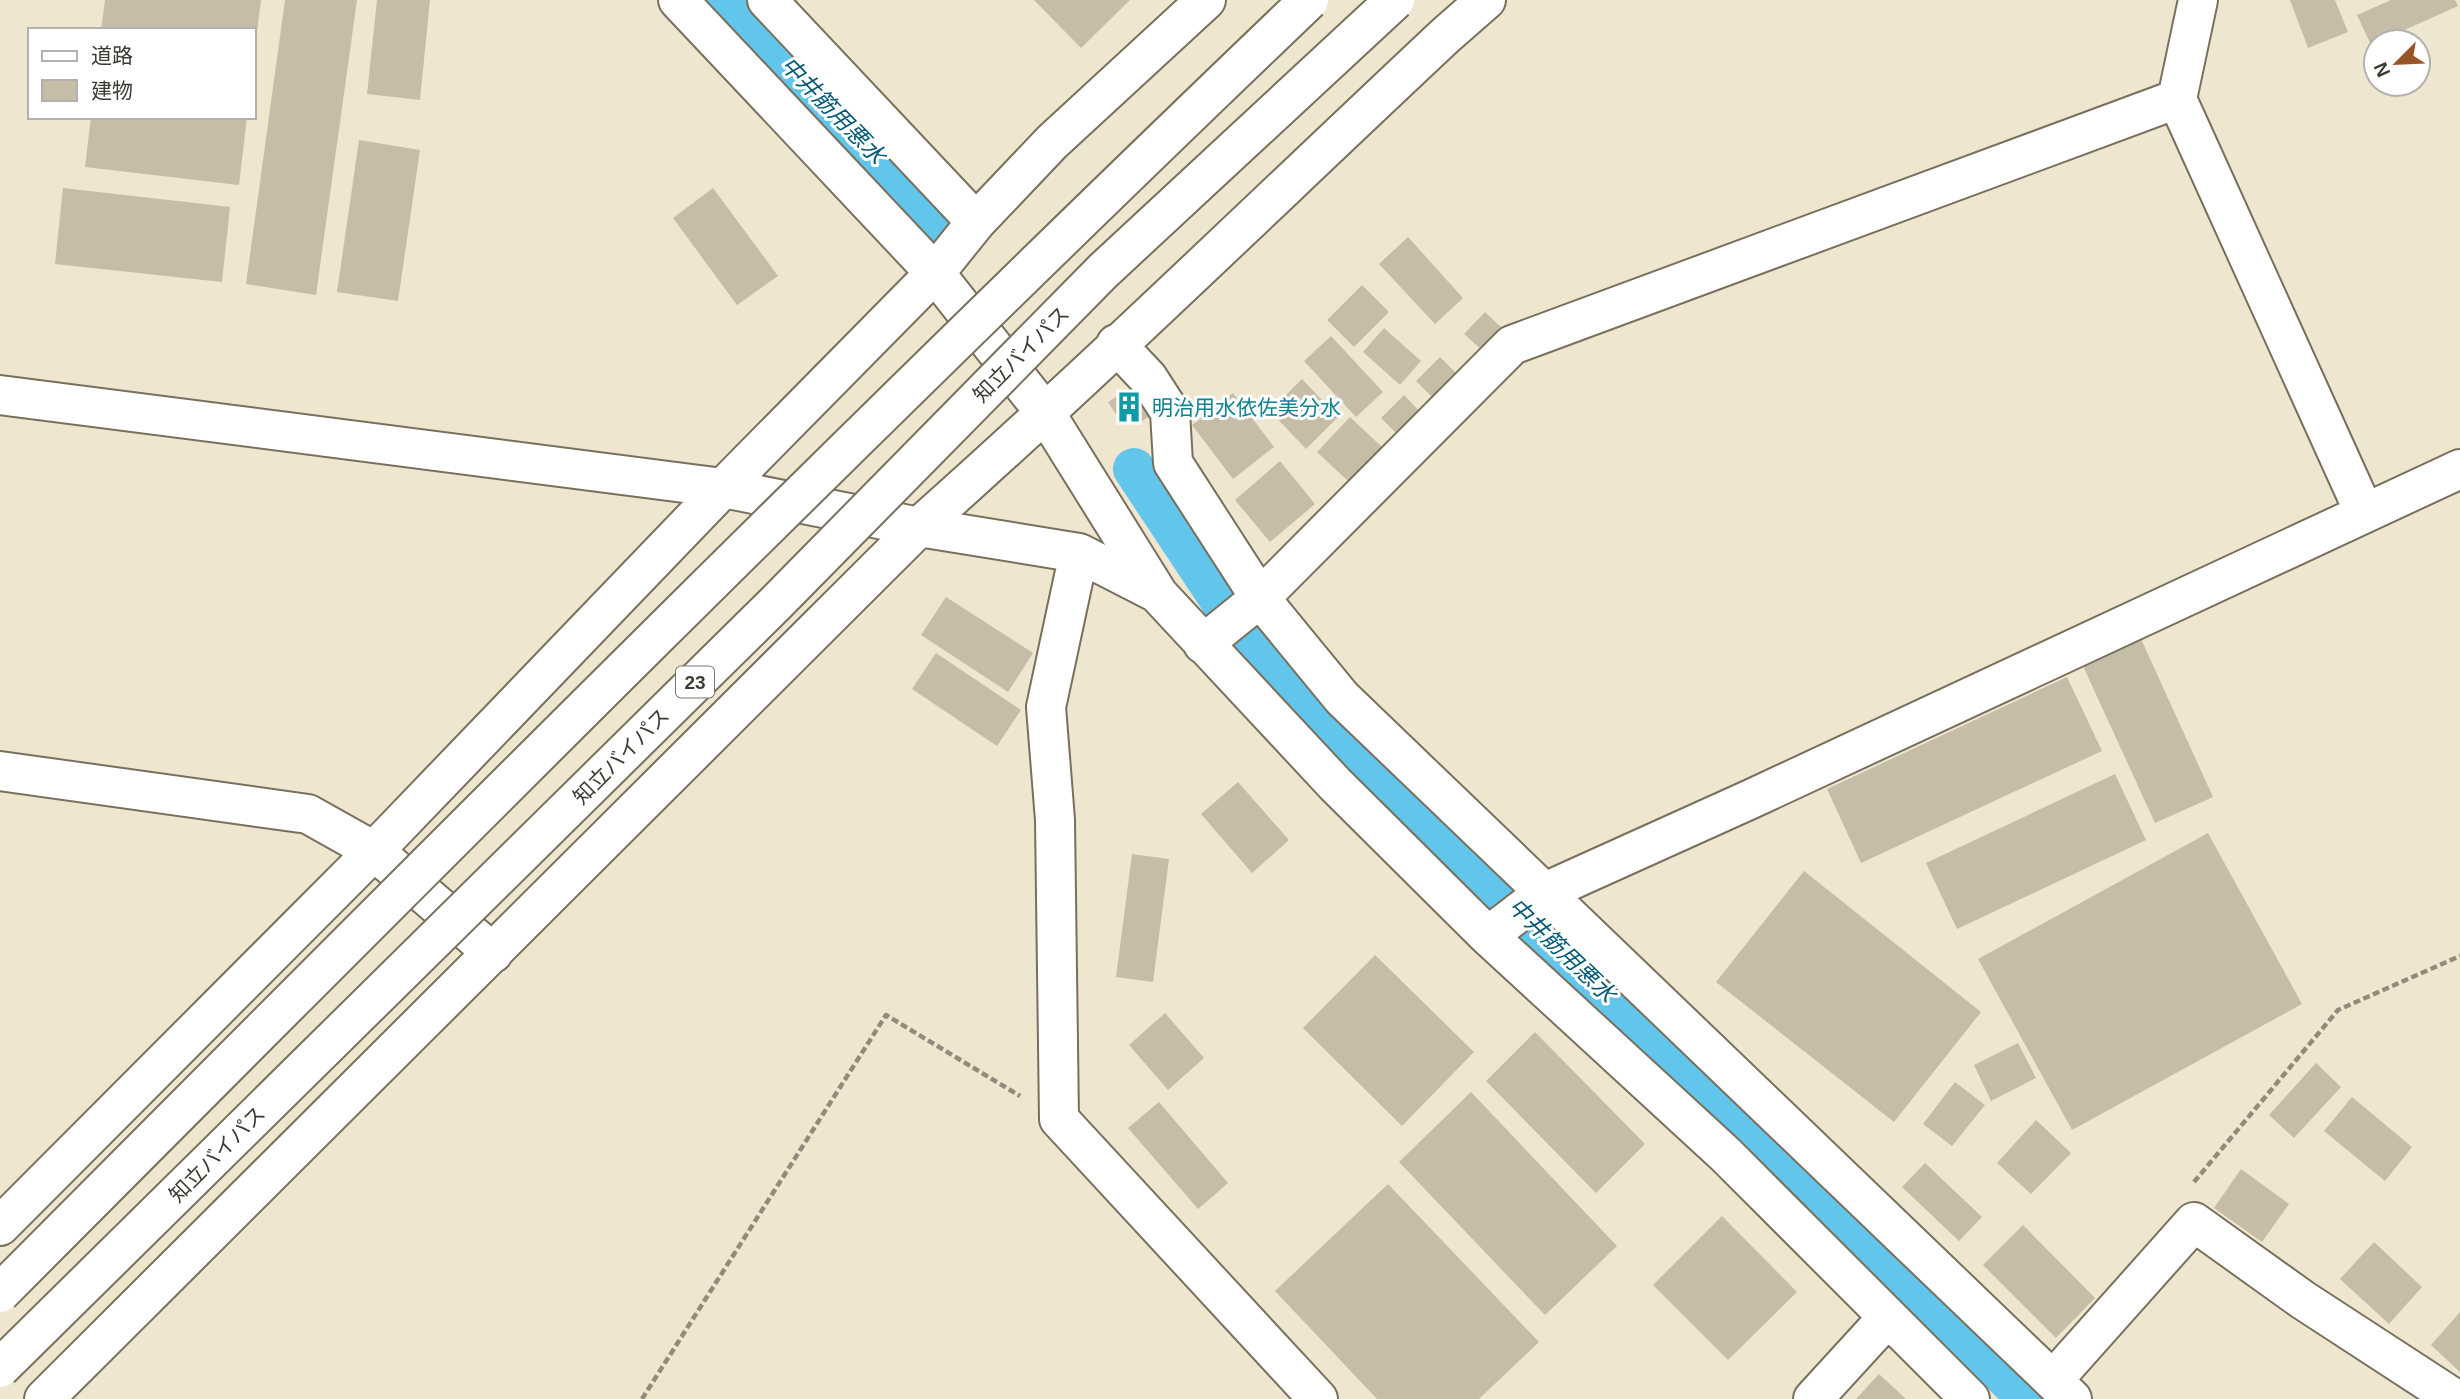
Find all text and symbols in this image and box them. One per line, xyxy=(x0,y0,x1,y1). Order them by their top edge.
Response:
legend xyxy=(28,28,256,119)
north arrow xyxy=(2362,28,2432,98)
text: 道路 xyxy=(91,44,133,67)
water label: 中井筋用悪水 xyxy=(776,51,892,171)
text: N xyxy=(2370,59,2394,80)
text: 建物 xyxy=(91,79,133,102)
street label: 知立バイパス xyxy=(968,301,1074,407)
building icon: 明治用水依佐美分水 xyxy=(1112,390,1146,424)
place label: 明治用水依佐美分水 xyxy=(1152,396,1341,419)
road number: 23 xyxy=(676,666,714,698)
street label: 知立バイパス xyxy=(568,703,674,809)
water label: 中井筋用悪水 xyxy=(1503,893,1623,1009)
street label: 知立バイパス xyxy=(164,1101,270,1207)

